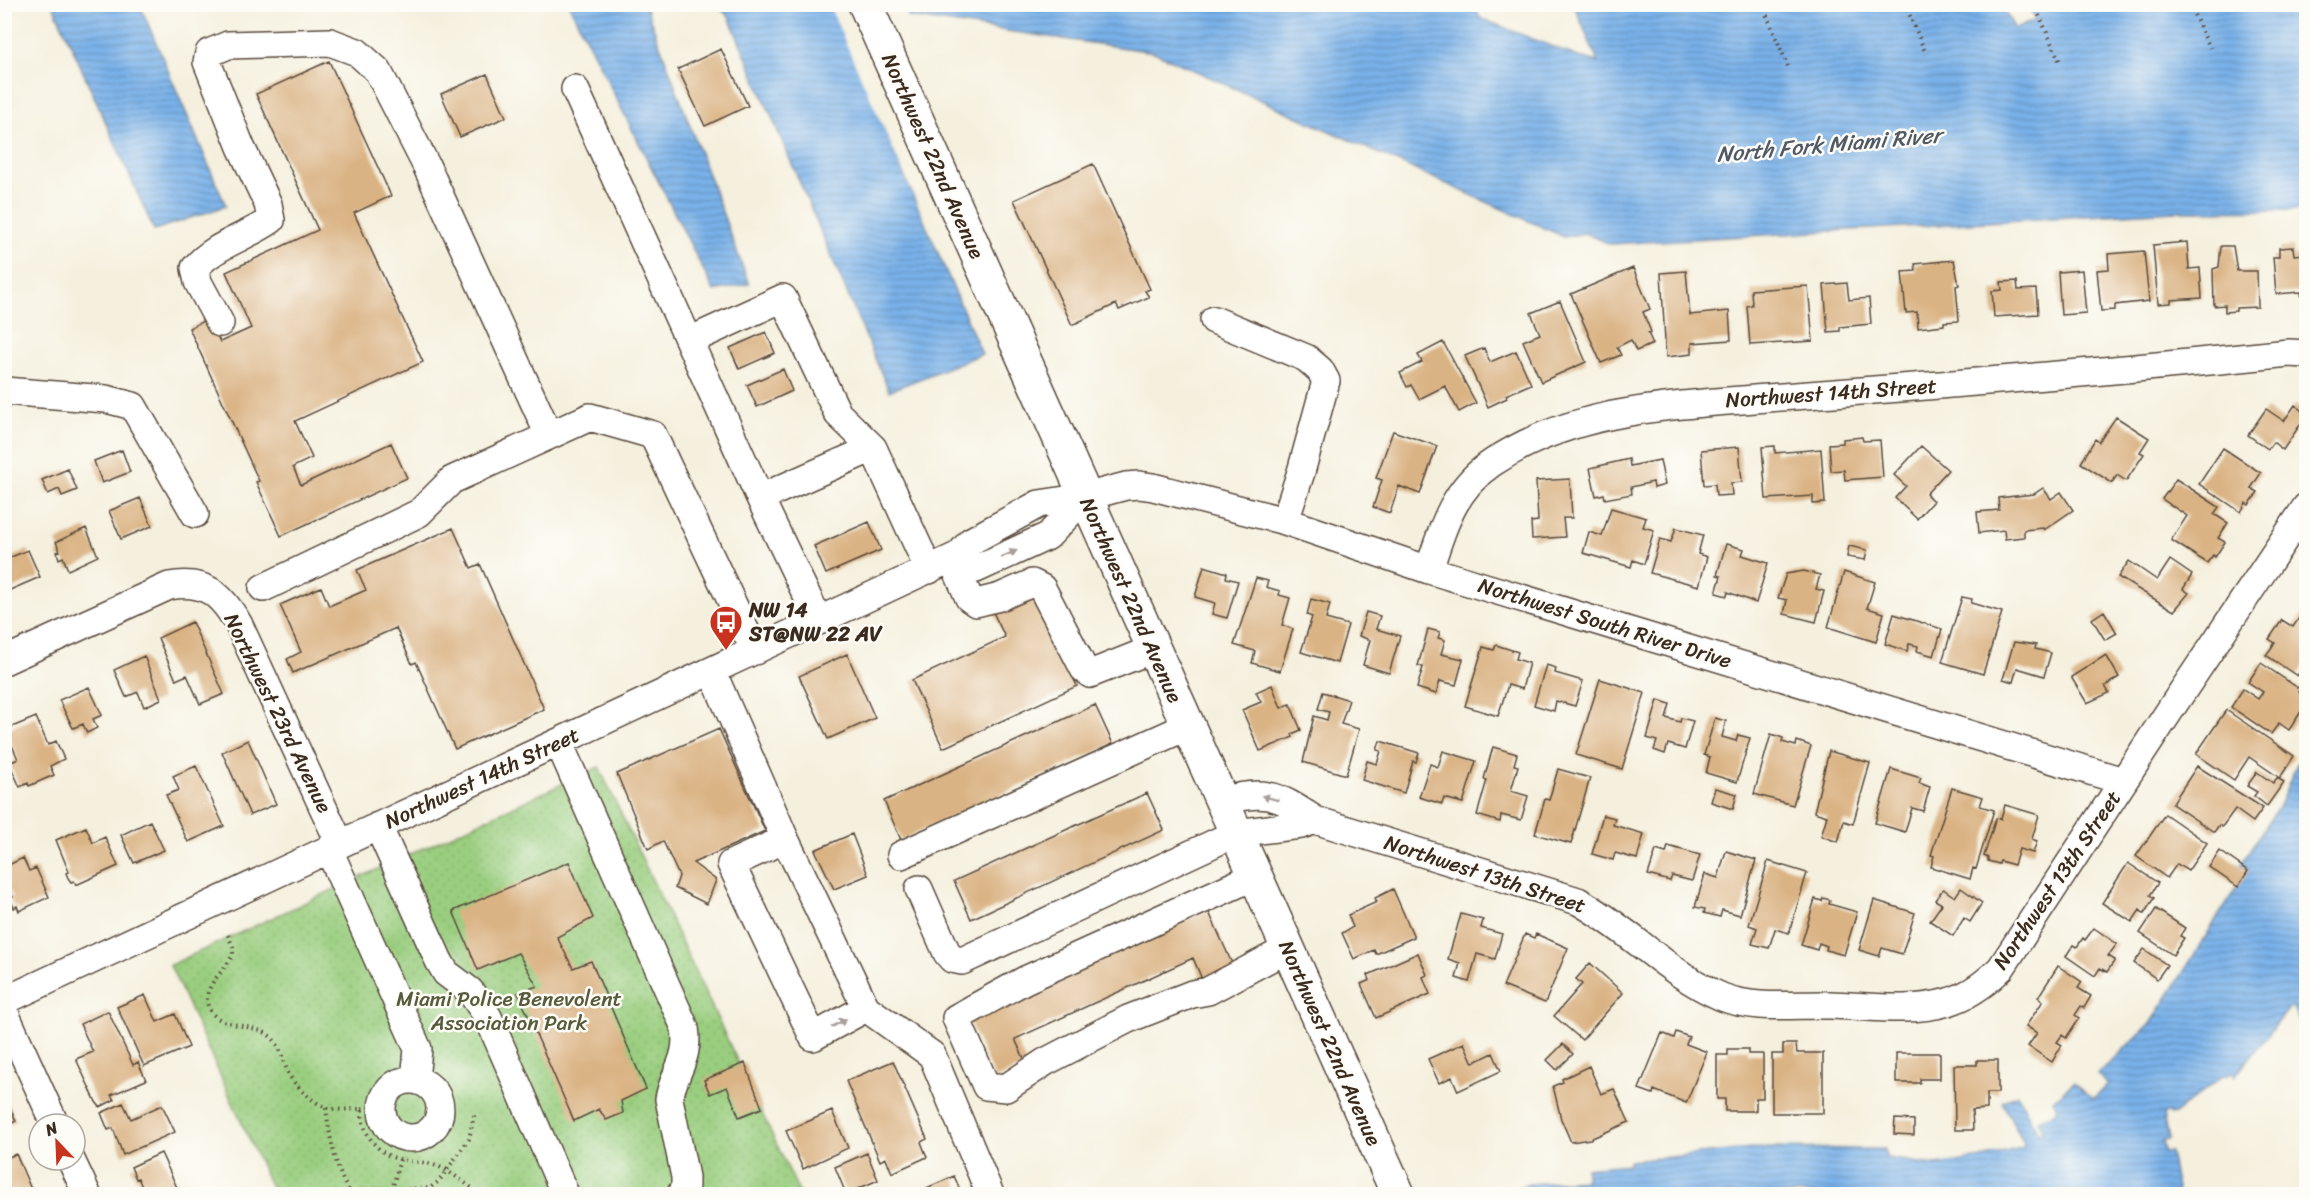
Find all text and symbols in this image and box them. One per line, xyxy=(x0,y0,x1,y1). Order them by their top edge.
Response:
street label: Northwest 22nd Avenue xyxy=(870,47,996,265)
water label: North Fork Miami River xyxy=(1715,115,1947,174)
street label: Northwest 14th Street xyxy=(1724,367,1938,419)
street label: Northwest 22nd Avenue xyxy=(1068,491,1194,709)
one-way arrow xyxy=(1001,549,1019,559)
street label: Northwest South River Drive xyxy=(1473,566,1737,680)
place label: NW 14 ST@NW 22 AV xyxy=(748,591,883,653)
bus stop icon: NW 14 ST@NW 22 AV xyxy=(708,604,744,651)
street label: Northwest 23rd Avenue xyxy=(213,606,343,820)
street label: Northwest 14th Street xyxy=(378,716,586,840)
street label: Northwest 13th Street xyxy=(1983,782,2131,978)
one-way arrow xyxy=(1261,792,1279,802)
street label: Northwest 13th Street xyxy=(1379,823,1591,925)
street label: Northwest 22nd Avenue xyxy=(1267,934,1393,1152)
park label: Miami Police Benevolent Association Park xyxy=(396,980,622,1042)
one-way arrow xyxy=(831,1018,848,1028)
north arrow xyxy=(27,1112,87,1172)
text: N xyxy=(40,1113,63,1145)

